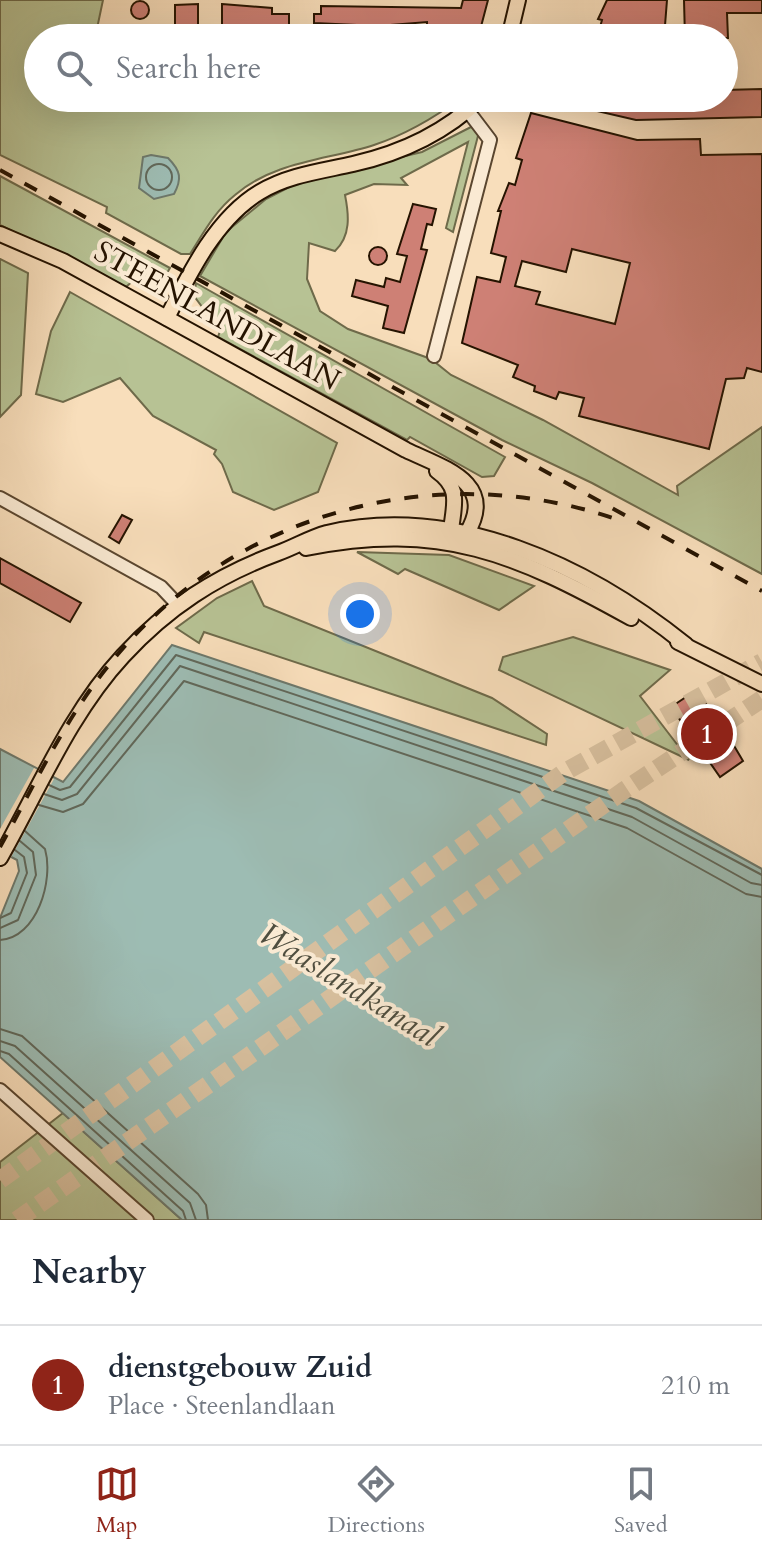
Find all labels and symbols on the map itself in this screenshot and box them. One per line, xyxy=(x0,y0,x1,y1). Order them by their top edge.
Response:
street label: STEENLANDLAAN xyxy=(87,231,348,401)
your location xyxy=(340,594,380,634)
pin: 1 xyxy=(681,704,733,764)
water label: Waaslandkanaal xyxy=(250,912,449,1059)

